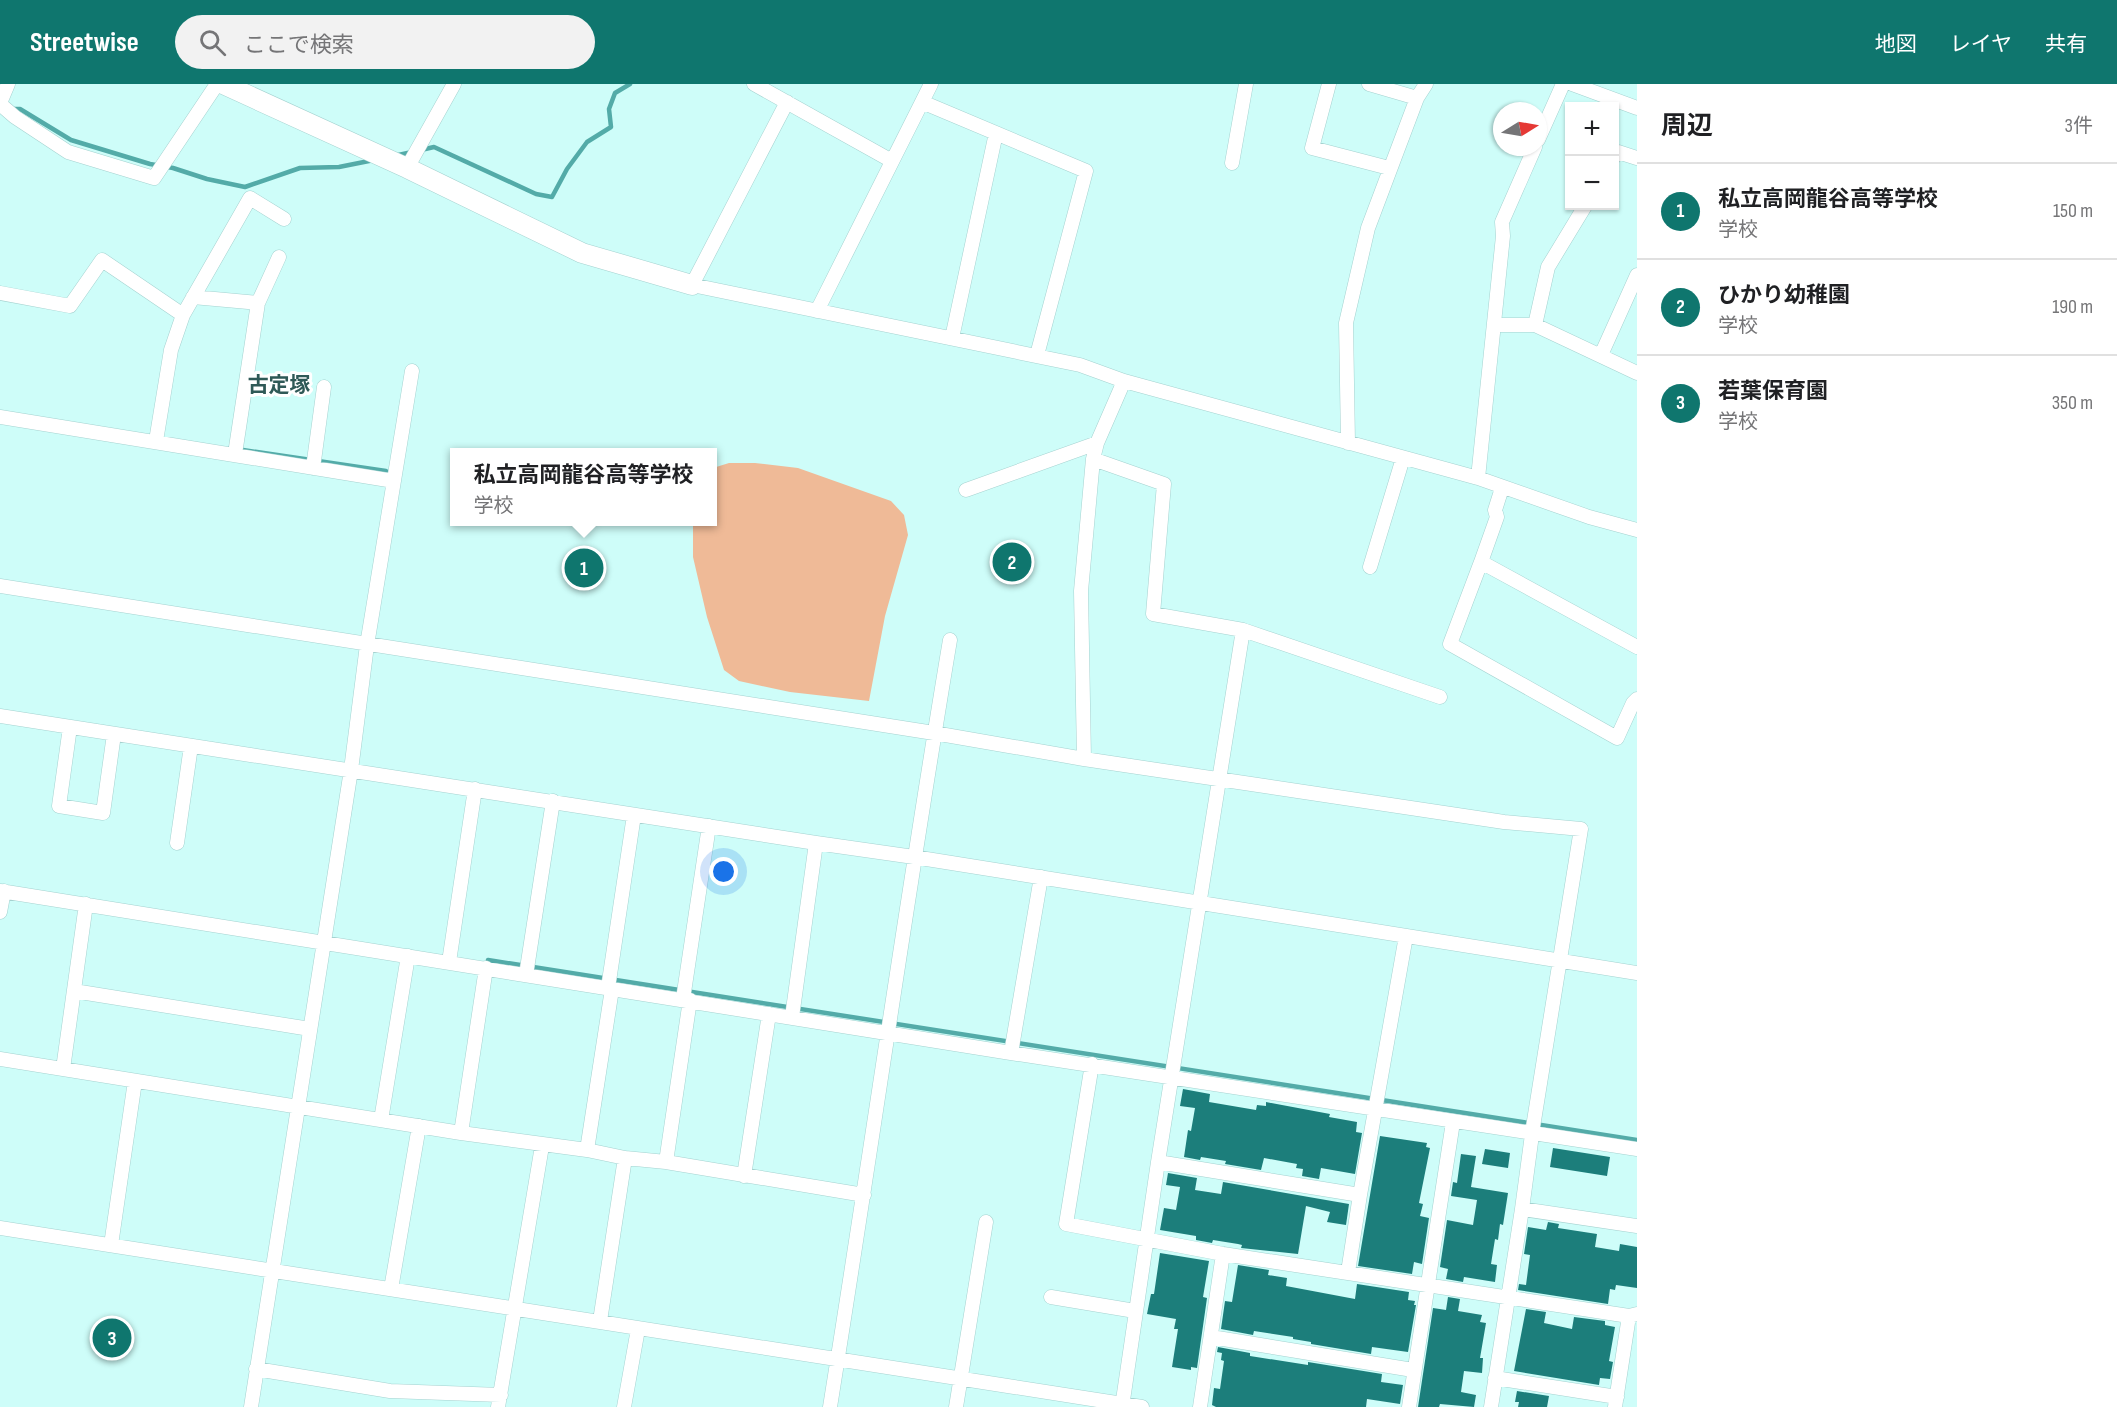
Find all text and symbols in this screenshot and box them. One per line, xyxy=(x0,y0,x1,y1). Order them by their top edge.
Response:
search box xyxy=(175,15,595,69)
text: Streetwise xyxy=(30,26,139,59)
icon: search xyxy=(196,26,229,59)
text: ここで検索 xyxy=(244,32,354,59)
text: 地図 xyxy=(1875,32,1917,57)
text: レイヤ xyxy=(1950,32,2012,57)
text: 共有 xyxy=(2045,32,2087,57)
north arrow xyxy=(1493,102,1547,156)
map controls xyxy=(1565,102,1619,210)
button: + xyxy=(1565,102,1619,156)
text: 周辺 xyxy=(1661,111,1713,142)
text: 3件 xyxy=(2065,114,2093,138)
button: − xyxy=(1565,156,1619,210)
text: 私立高岡龍谷高等学校 xyxy=(1718,186,1938,213)
text: 1 xyxy=(1677,199,1684,223)
text: 150 m xyxy=(2053,199,2093,223)
text: 学校 xyxy=(1718,218,1758,242)
text: ひかり幼稚園 xyxy=(1718,282,1850,309)
text: 2 xyxy=(1676,295,1685,319)
text: 190 m xyxy=(2052,295,2093,319)
text: 学校 xyxy=(1718,314,1758,338)
district label: 古定塚 xyxy=(248,373,311,398)
text: 若葉保育園 xyxy=(1718,378,1828,405)
text: 3 xyxy=(1676,391,1685,415)
text: 350 m xyxy=(2052,391,2093,415)
text: 学校 xyxy=(1718,410,1758,434)
popup xyxy=(450,448,717,526)
text: 私立高岡龍谷高等学校 xyxy=(473,462,694,489)
text: 学校 xyxy=(473,494,513,518)
pin: 2 xyxy=(992,540,1032,584)
pin: 1 xyxy=(564,546,604,590)
your location xyxy=(709,857,738,886)
pin: 3 xyxy=(92,1316,132,1360)

